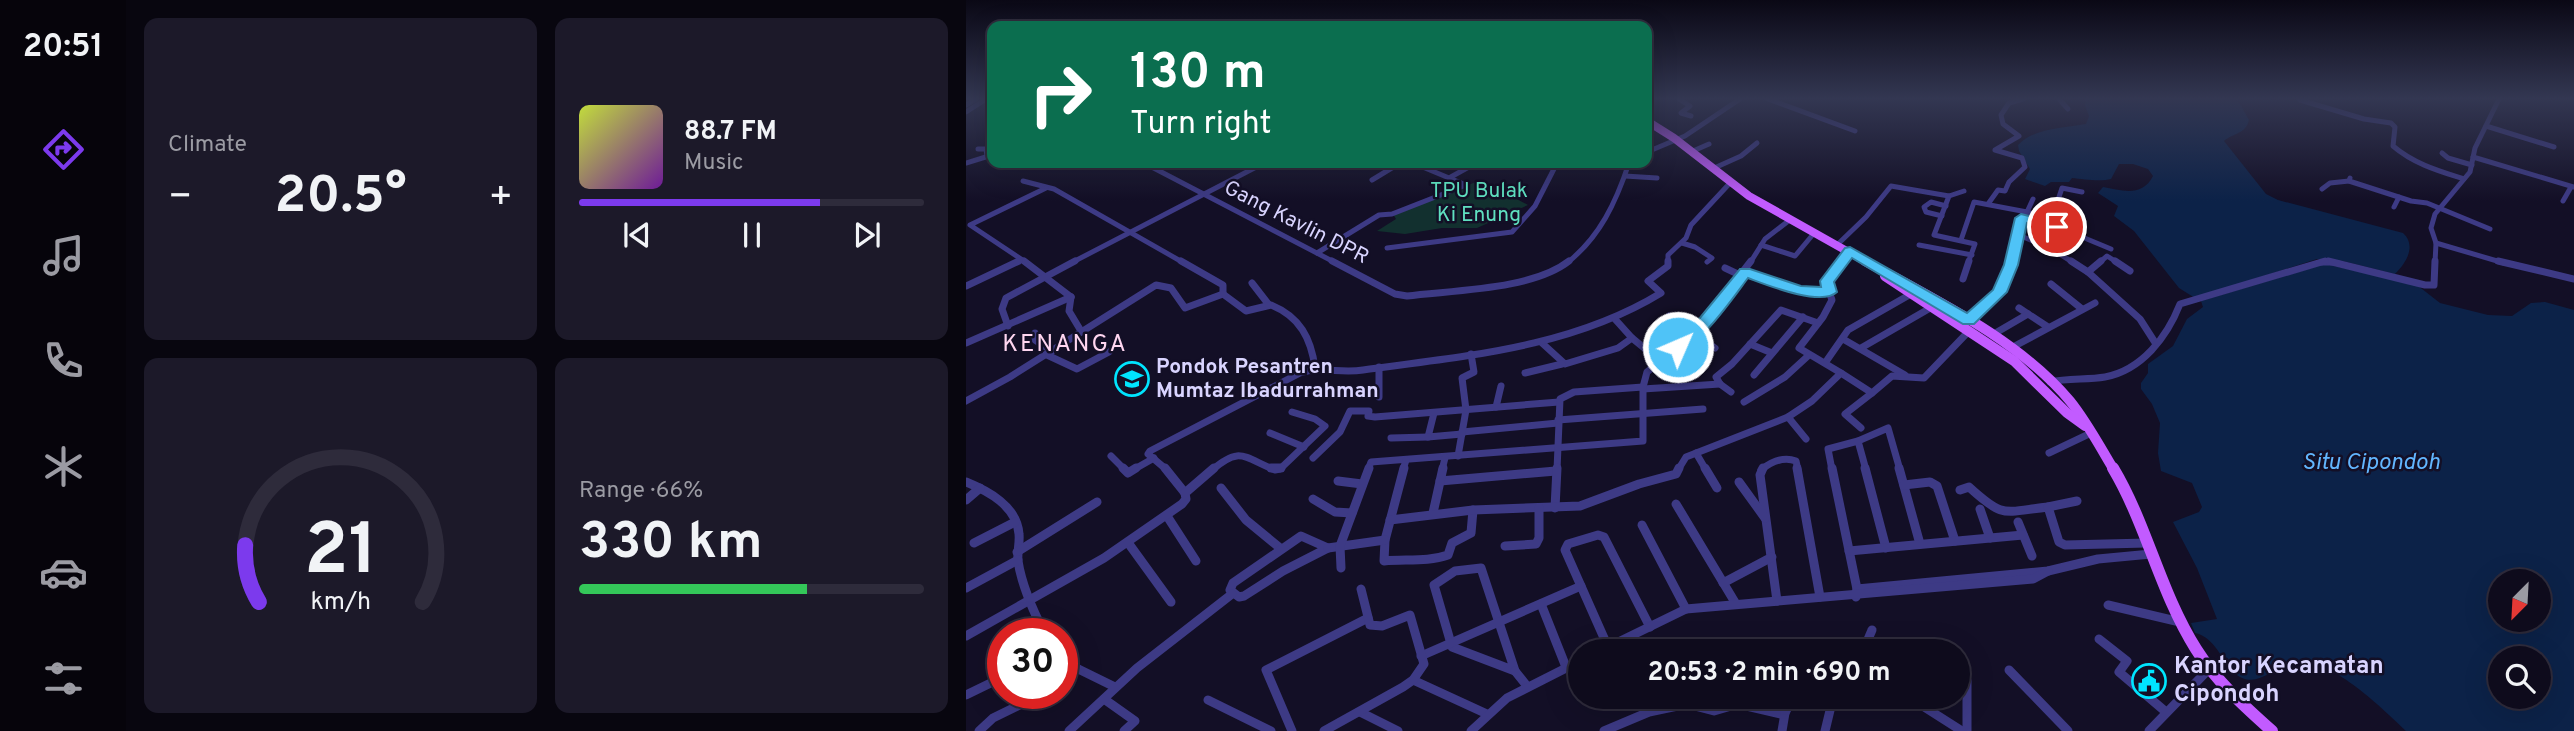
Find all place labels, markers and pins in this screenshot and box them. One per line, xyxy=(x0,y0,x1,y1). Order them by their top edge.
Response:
pin xyxy=(2027,197,2087,257)
place label: Pondok Pesantren Mumtaz Ibadurrahman xyxy=(1156,354,1379,405)
school or university icon: Pondok Pesantren Mumtaz Ibadurrahman xyxy=(1113,360,1151,398)
place label: Kantor Kecamatan Cipondoh xyxy=(2174,652,2384,710)
public building icon: Kantor Kecamatan Cipondoh xyxy=(2130,662,2168,700)

